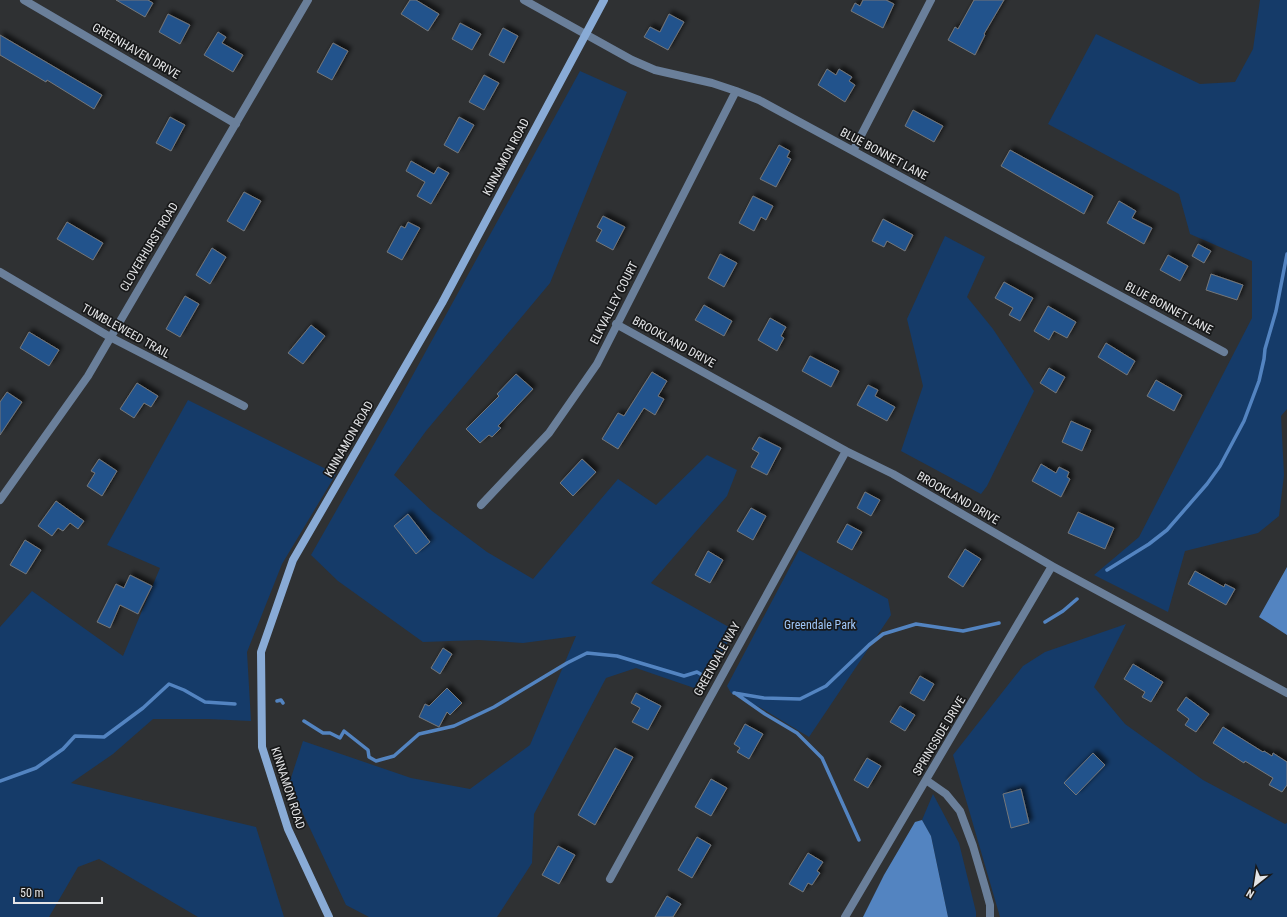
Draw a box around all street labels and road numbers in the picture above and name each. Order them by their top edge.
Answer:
street label: GREENHAVEN DRIVE [90,20,182,82]
street label: KINNAMON ROAD [480,116,532,198]
street label: BLUE BONNET LANE [838,125,930,183]
street label: CLOVERHURST ROAD [117,200,181,294]
street label: ELKVALLEY COURT [587,259,641,347]
street label: BLUE BONNET LANE [1123,279,1215,337]
street label: TUMBLEWEED TRAIL [79,301,173,361]
street label: BROOKLAND DRIVE [630,313,718,371]
street label: KINNAMON ROAD [322,399,376,479]
street label: BROOKLAND DRIVE [914,469,1002,527]
street label: GREENDALE WAY [691,619,743,698]
street label: SPRINGSIDE DRIVE [910,694,968,778]
street label: KINNAMON ROAD [268,745,308,831]

